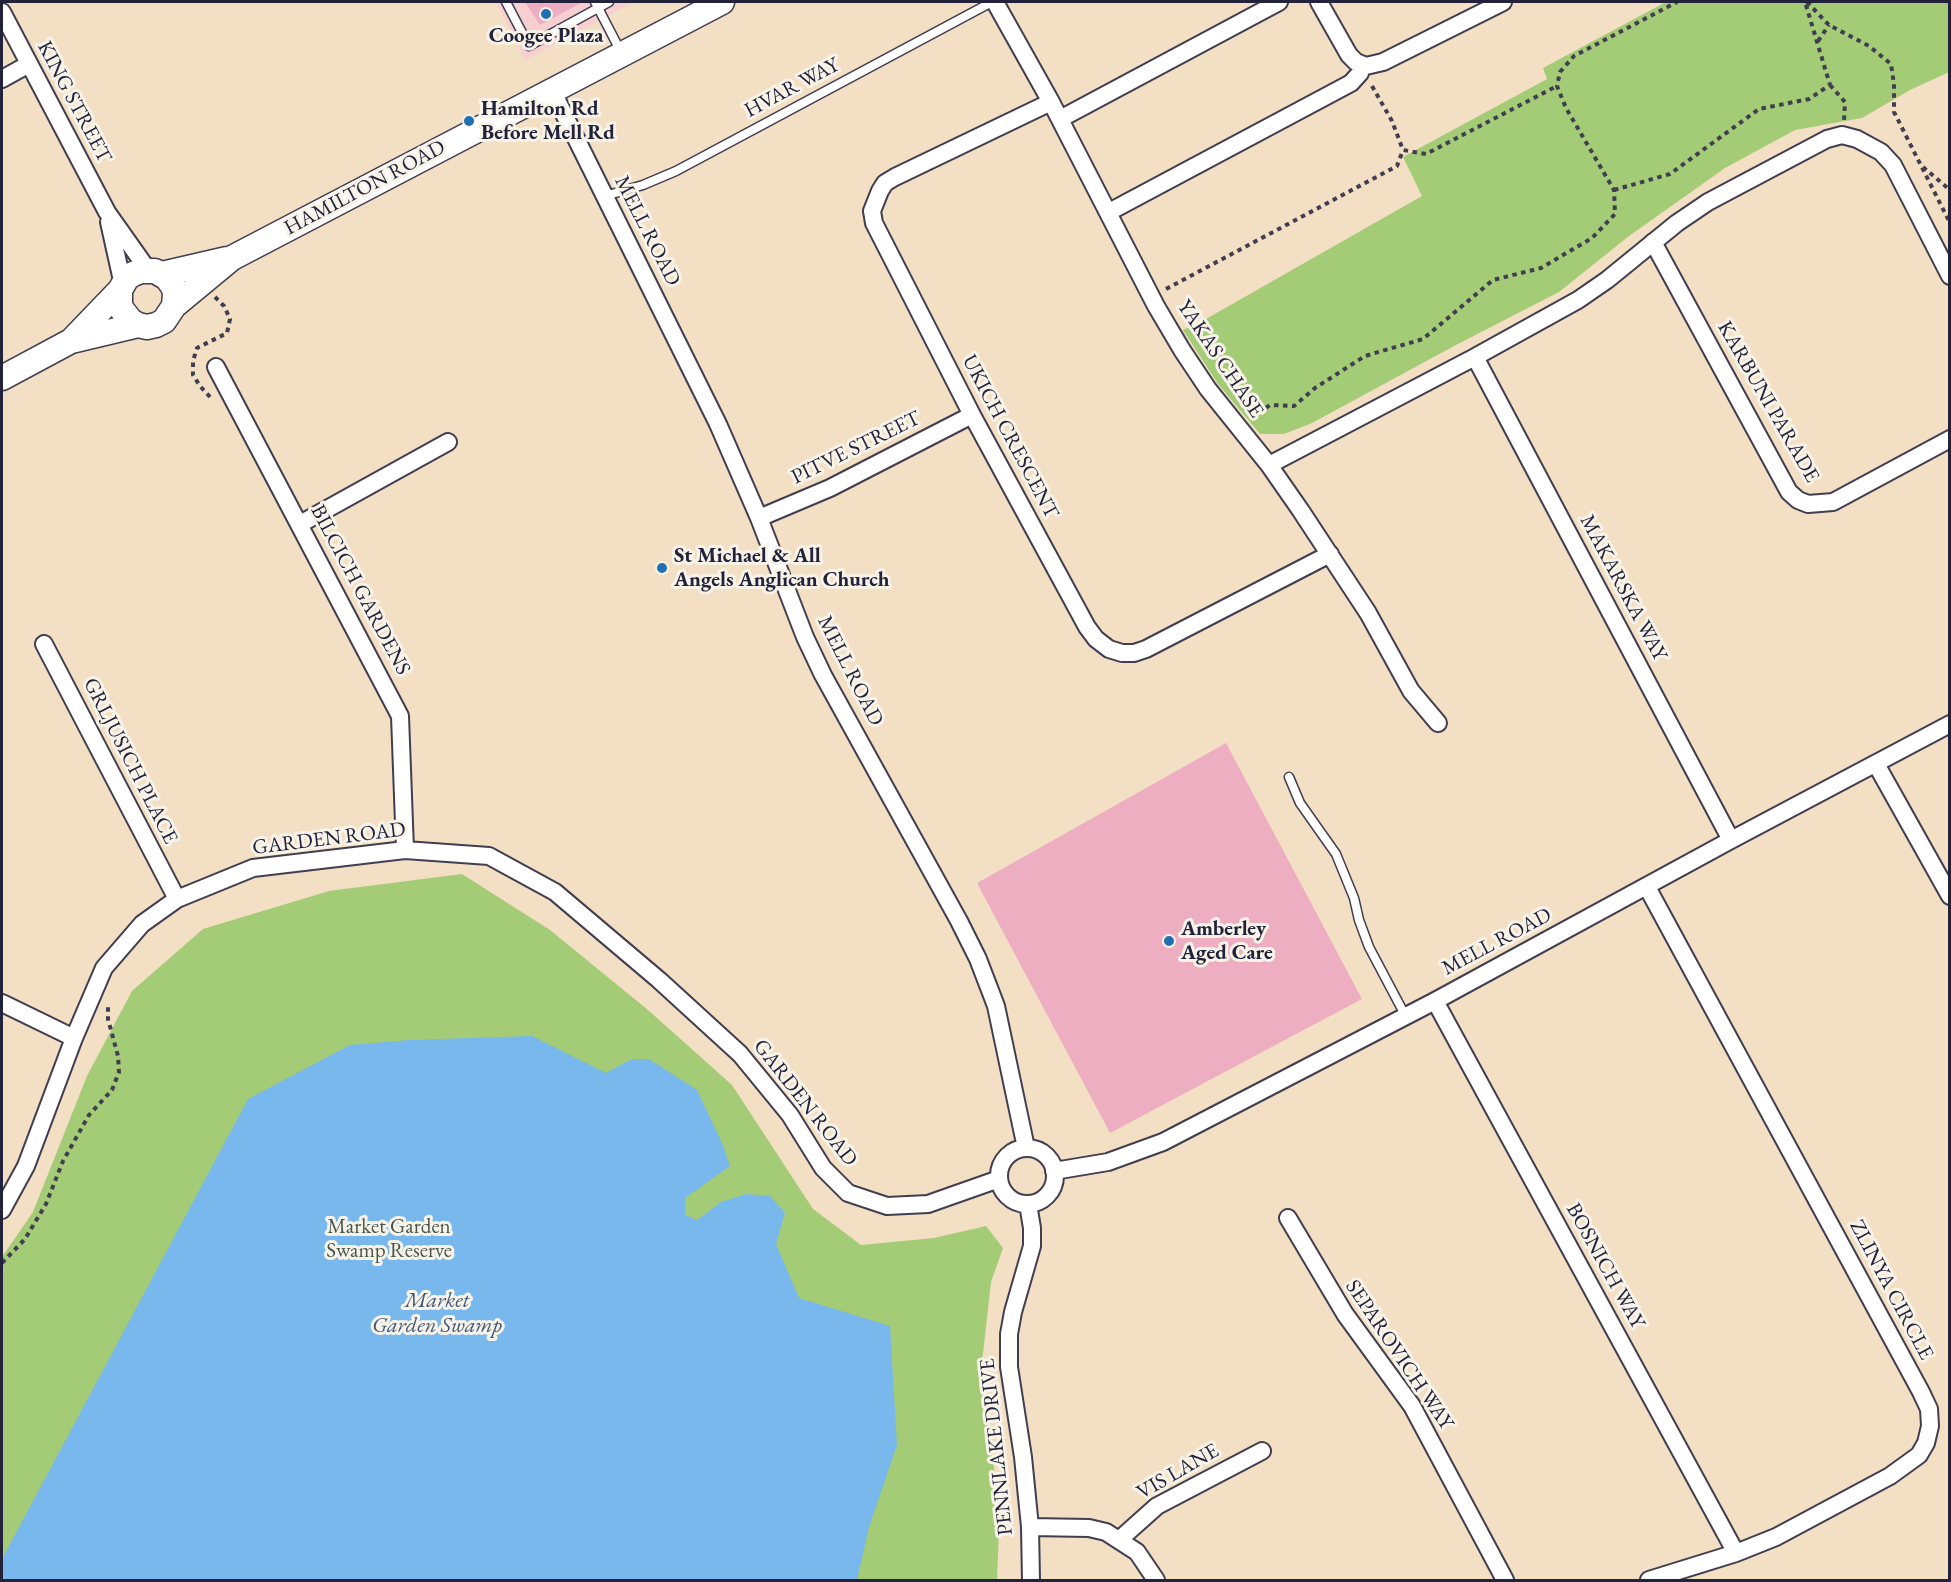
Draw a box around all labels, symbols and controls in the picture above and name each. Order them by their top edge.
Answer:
marker: Coogee Plaza [539,7,553,21]
place label: Coogee Plaza [489,23,603,49]
street label: KING STREET [31,37,117,167]
street label: HVAR WAY [740,53,844,123]
place label: Hamilton Rd Before Mell Rd [481,96,615,146]
marker: Hamilton Rd Before Mell Rd [462,114,476,128]
street label: HAMILTON ROAD [280,135,450,241]
street label: MELL ROAD [608,172,686,290]
street label: YAKAS CHASE [1171,295,1269,423]
street label: KARBUNI PARADE [1712,317,1824,487]
street label: UKICH CRESCENT [956,351,1064,523]
street label: PITVE STREET [787,406,925,490]
street label: BILCICH GARDENS [305,501,415,679]
street label: MAKARSKA WAY [1574,511,1672,665]
place label: St Michael & All Angels Anglican Church [674,543,890,593]
marker: St Michael & All Angels Anglican Church [655,561,669,575]
street label: MELL ROAD [811,612,889,730]
street label: GRLJUSICH PLACE [77,674,183,848]
street label: GARDEN ROAD [251,817,407,861]
street label: MELL ROAD [1438,903,1556,981]
place label: Amberley Aged Care [1181,916,1273,966]
marker: Amberley Aged Care [1162,934,1176,948]
street label: GARDEN ROAD [748,1035,862,1171]
street label: BOSNICH WAY [1560,1199,1650,1333]
park label: Market Garden Swamp Reserve [326,1214,452,1264]
street label: ZLINYA CIRCLE [1844,1216,1938,1364]
street label: SEPAROVICH WAY [1340,1275,1458,1435]
water label: Market Garden Swamp [372,1288,502,1340]
street label: PENNLAKE DRIVE [975,1357,1019,1537]
street label: VIS LANE [1133,1438,1223,1506]

